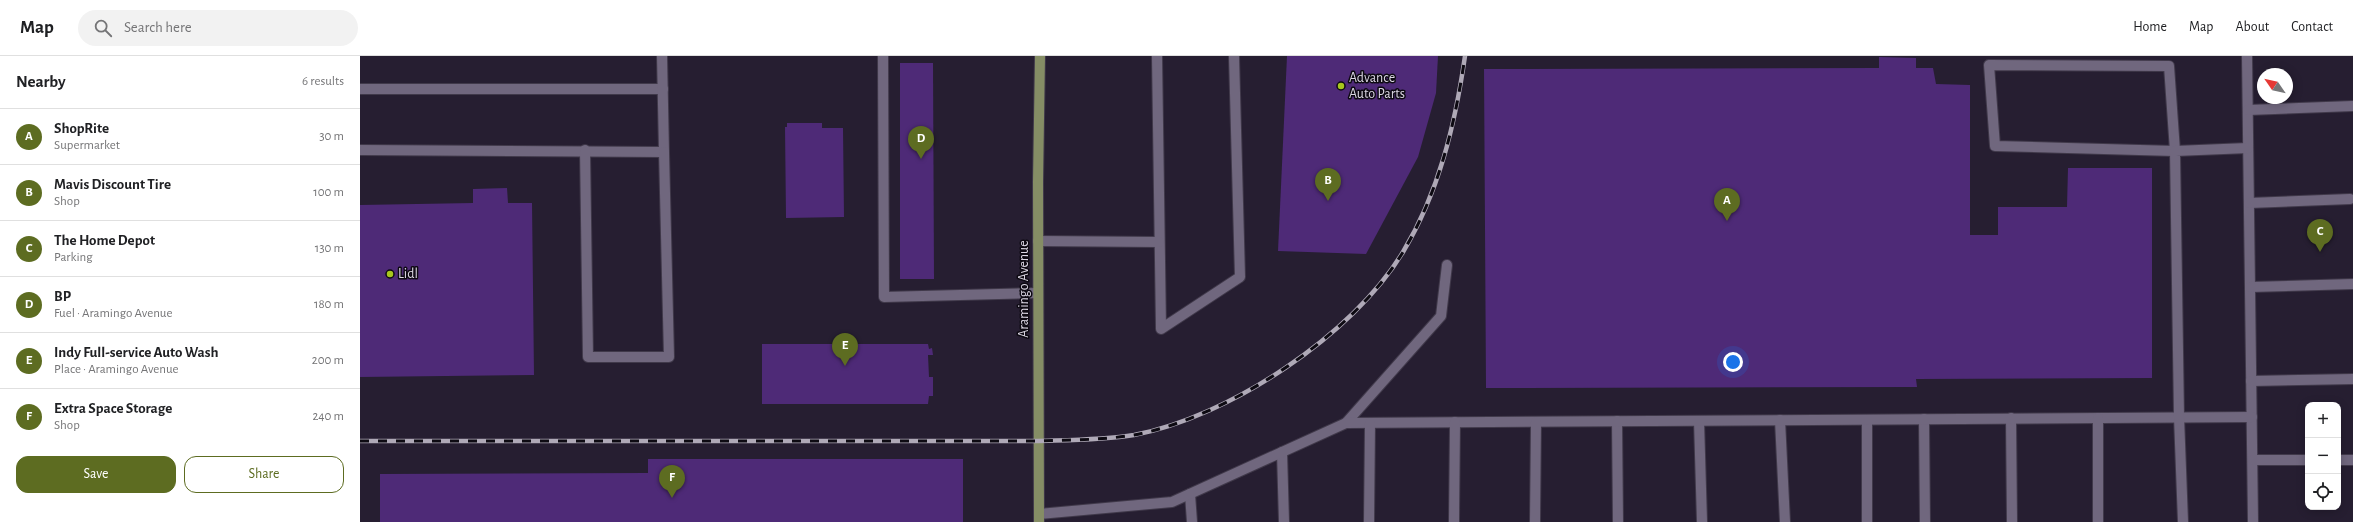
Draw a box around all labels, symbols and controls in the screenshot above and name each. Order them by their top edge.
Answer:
search box [78,10,358,46]
icon: search [92,17,114,39]
text: Map [20,18,54,37]
text: Search here [124,20,192,35]
text: Home [2133,20,2167,34]
text: Map [2189,20,2213,34]
text: About [2235,20,2269,34]
text: Contact [2291,20,2333,34]
north arrow [2257,68,2293,104]
place label: Advance Auto Parts [1349,71,1405,101]
text: Nearby [16,73,66,90]
text: 6 results [302,75,344,88]
marker: Advance Auto Parts [1336,81,1346,91]
text: ShopRite [54,121,109,136]
pin: D [908,126,934,159]
text: A [25,130,33,143]
text: 30 m [319,130,344,143]
text: Supermarket [54,139,120,152]
pin: B [1315,168,1341,201]
text: Mavis Discount Tire [54,177,171,192]
text: B [25,186,33,199]
text: 100 m [313,186,344,199]
pin: A [1714,188,1740,221]
text: Shop [54,195,80,208]
pin: C [2307,219,2333,252]
text: The Home Depot [54,233,155,248]
street label: Aramingo Avenue [1017,240,1031,338]
text: C [26,242,32,255]
text: 130 m [315,242,344,255]
text: Parking [54,251,93,264]
place label: Lidl [398,267,418,281]
marker: Lidl [385,269,395,279]
text: BP [54,289,71,304]
text: D [25,298,33,311]
text: 180 m [314,298,344,311]
text: Fuel · Aramingo Avenue [54,307,172,320]
pin: E [832,333,858,366]
text: Indy Full-service Auto Wash [54,345,218,360]
your location [1723,352,1743,372]
text: E [26,354,32,367]
text: 200 m [312,354,344,367]
text: Place · Aramingo Avenue [54,363,179,376]
text: Extra Space Storage [54,401,172,416]
map controls [2305,402,2341,510]
button: + [2305,402,2341,438]
text: F [26,410,32,423]
text: 240 m [312,410,344,423]
text: Shop [54,419,80,432]
button: − [2305,438,2341,474]
button: Save [16,456,176,493]
button: Share [184,456,344,493]
pin: F [659,465,685,498]
button: locate [2305,474,2341,510]

